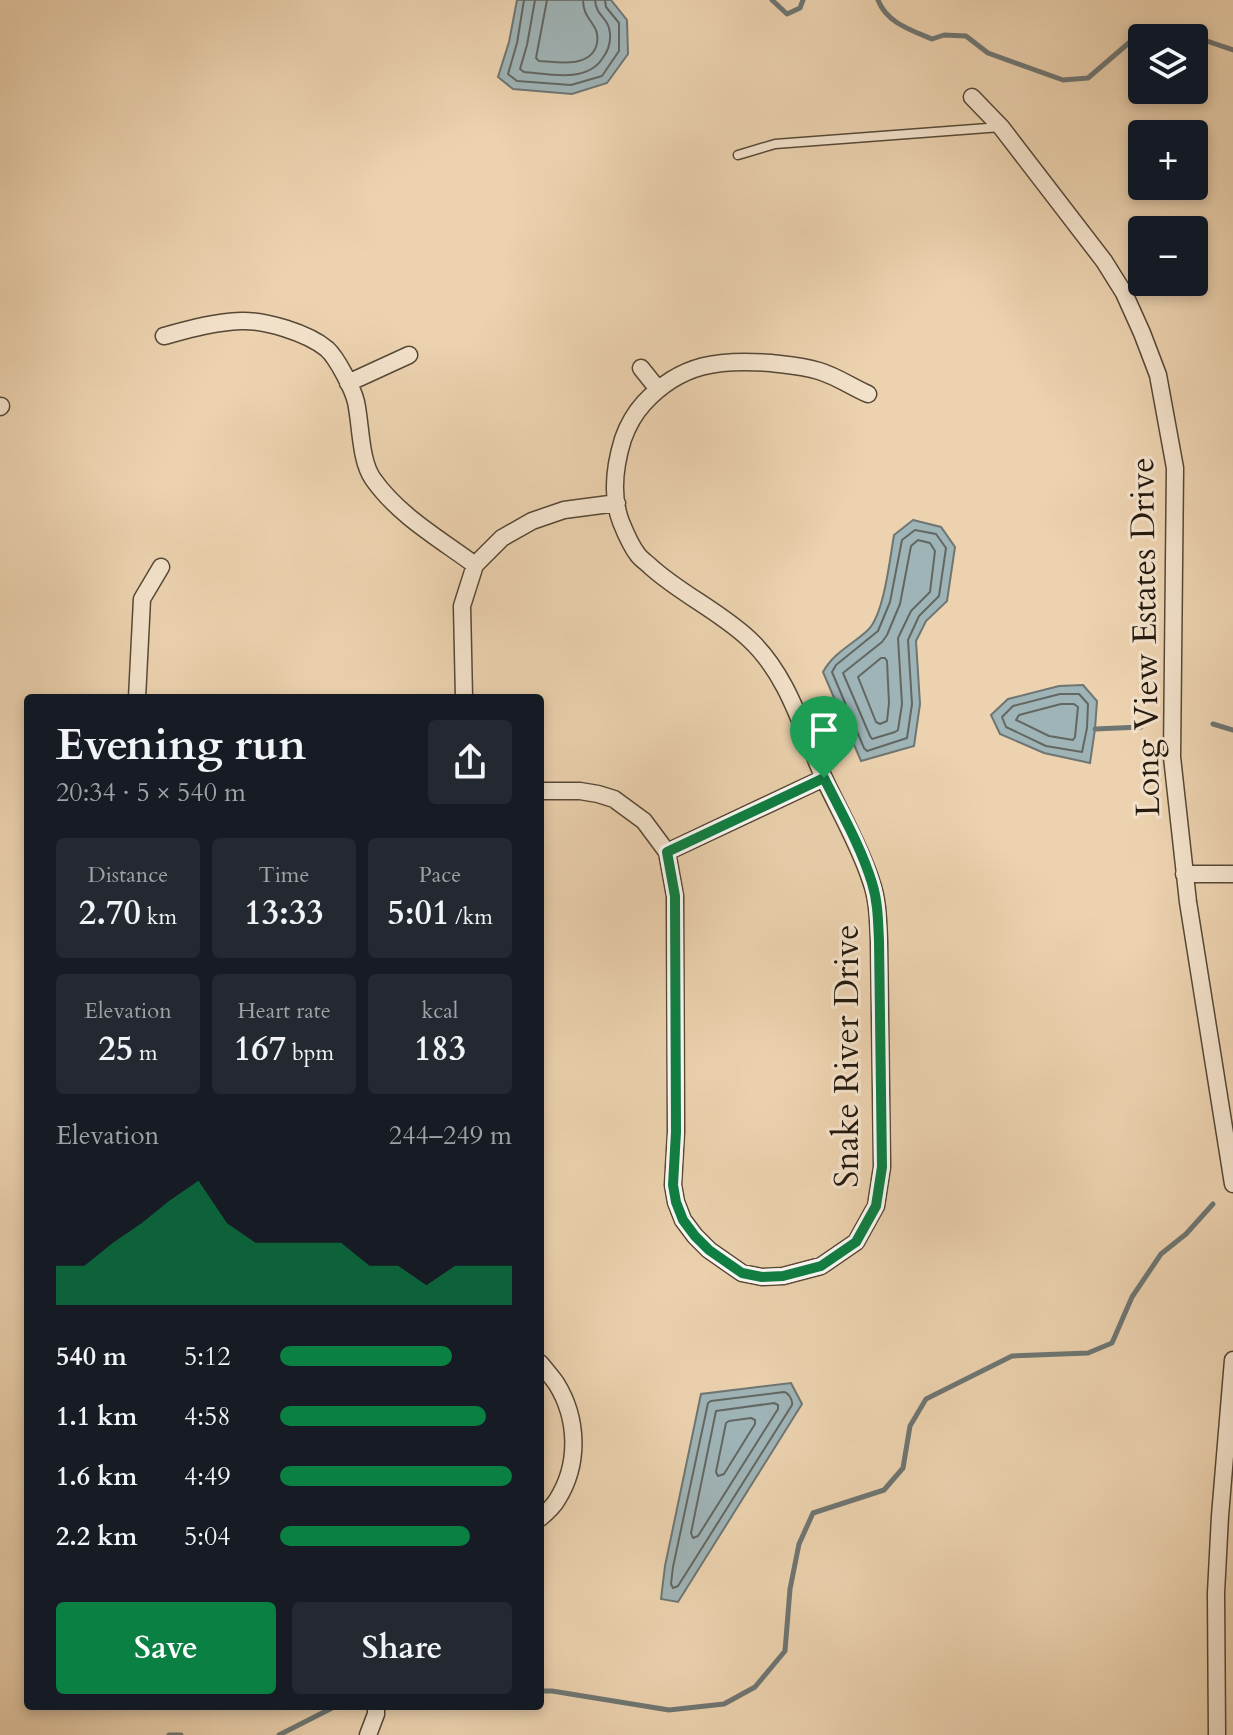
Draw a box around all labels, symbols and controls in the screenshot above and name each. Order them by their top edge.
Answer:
map controls [1128,24,1208,296]
button: layers [1128,24,1208,104]
button: + [1128,120,1208,200]
button: − [1128,216,1208,296]
street label: Long View Estates Drive [1119,457,1171,817]
pin [790,696,858,778]
icon: arrive [802,708,846,752]
text: Evening run [56,715,306,775]
button: share [428,720,512,804]
text: 20:34 · 5 × 540 m [56,775,246,810]
text: Distance [88,860,168,890]
text: Time [259,860,309,890]
text: Pace [419,860,461,890]
text: 2.70 [79,890,141,936]
text: 13:33 [244,890,324,936]
text: 5:01 [387,890,449,936]
text: km [141,902,177,932]
text: /km [449,902,493,932]
street label: Snake River Drive [824,924,870,1188]
text: Elevation [84,996,172,1026]
text: Heart rate [237,996,331,1026]
text: kcal [422,996,458,1026]
text: 25 [98,1026,133,1072]
text: 167 [234,1026,286,1072]
text: 183 [414,1026,466,1072]
text: m [133,1038,158,1068]
text: bpm [286,1038,334,1068]
text: Elevation [56,1118,159,1153]
text: 244–249 m [389,1118,512,1153]
text: 540 m [56,1339,127,1374]
text: 5:12 [184,1339,231,1374]
text: 1.1 km [56,1399,137,1434]
text: 4:58 [184,1399,231,1434]
text: 1.6 km [56,1459,137,1494]
text: 4:49 [184,1459,231,1494]
text: 2.2 km [56,1519,137,1554]
text: 5:04 [184,1519,231,1554]
button: Save [56,1602,276,1694]
button: Share [292,1602,512,1694]

